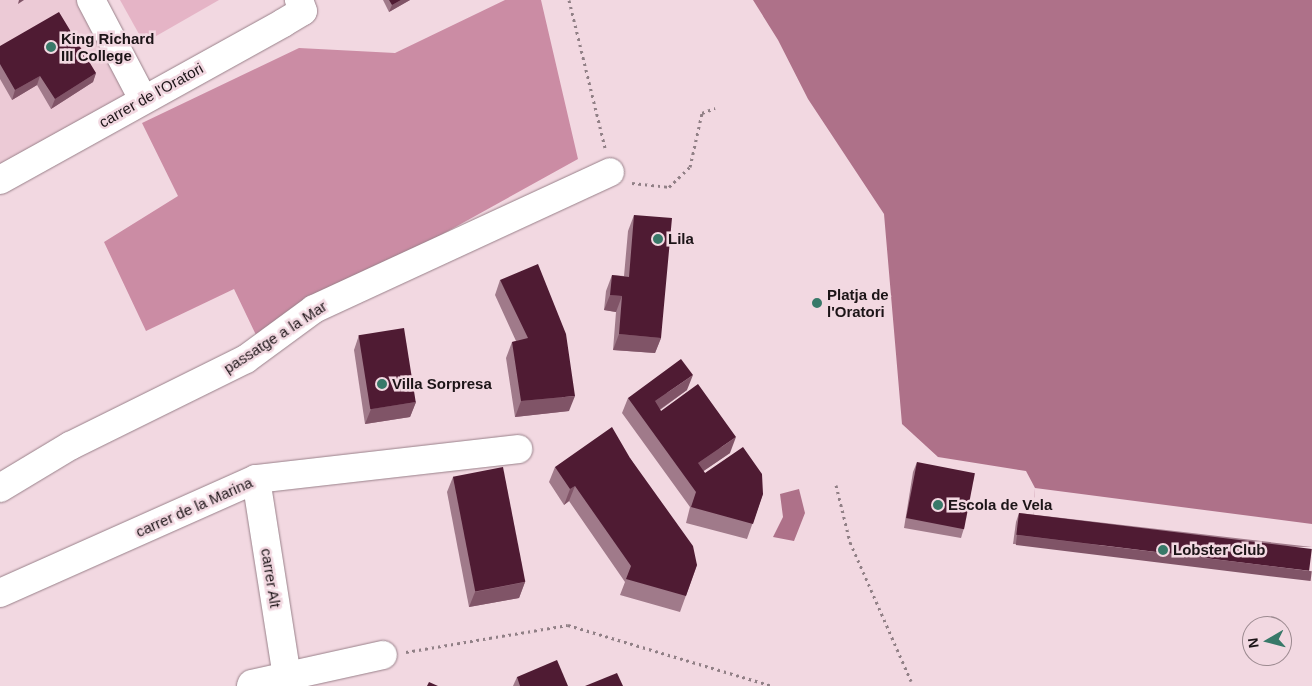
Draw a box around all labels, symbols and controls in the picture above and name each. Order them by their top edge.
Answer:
place label: King Richard III College [61,29,154,64]
marker: King Richard III College [45,41,57,53]
street label: carrer de l'Oratori [96,59,206,131]
place label: Lila [668,230,694,248]
marker: Lila [652,233,664,245]
place label: Platja de l'Oratori [827,285,889,320]
street label: passatge a la Mar [220,297,330,377]
marker: Platja de l'Oratori [811,297,823,309]
place label: Villa Sorpresa [392,375,492,393]
marker: Villa Sorpresa [376,378,388,390]
street label: carrer de la Marina [133,473,255,541]
place label: Escola de Vela [948,496,1052,514]
marker: Escola de Vela [932,499,944,511]
place label: Lobster Club [1173,541,1265,559]
marker: Lobster Club [1157,544,1169,556]
street label: carrer Alt [257,547,285,609]
north arrow [1242,616,1292,666]
text: N [1245,637,1262,649]

